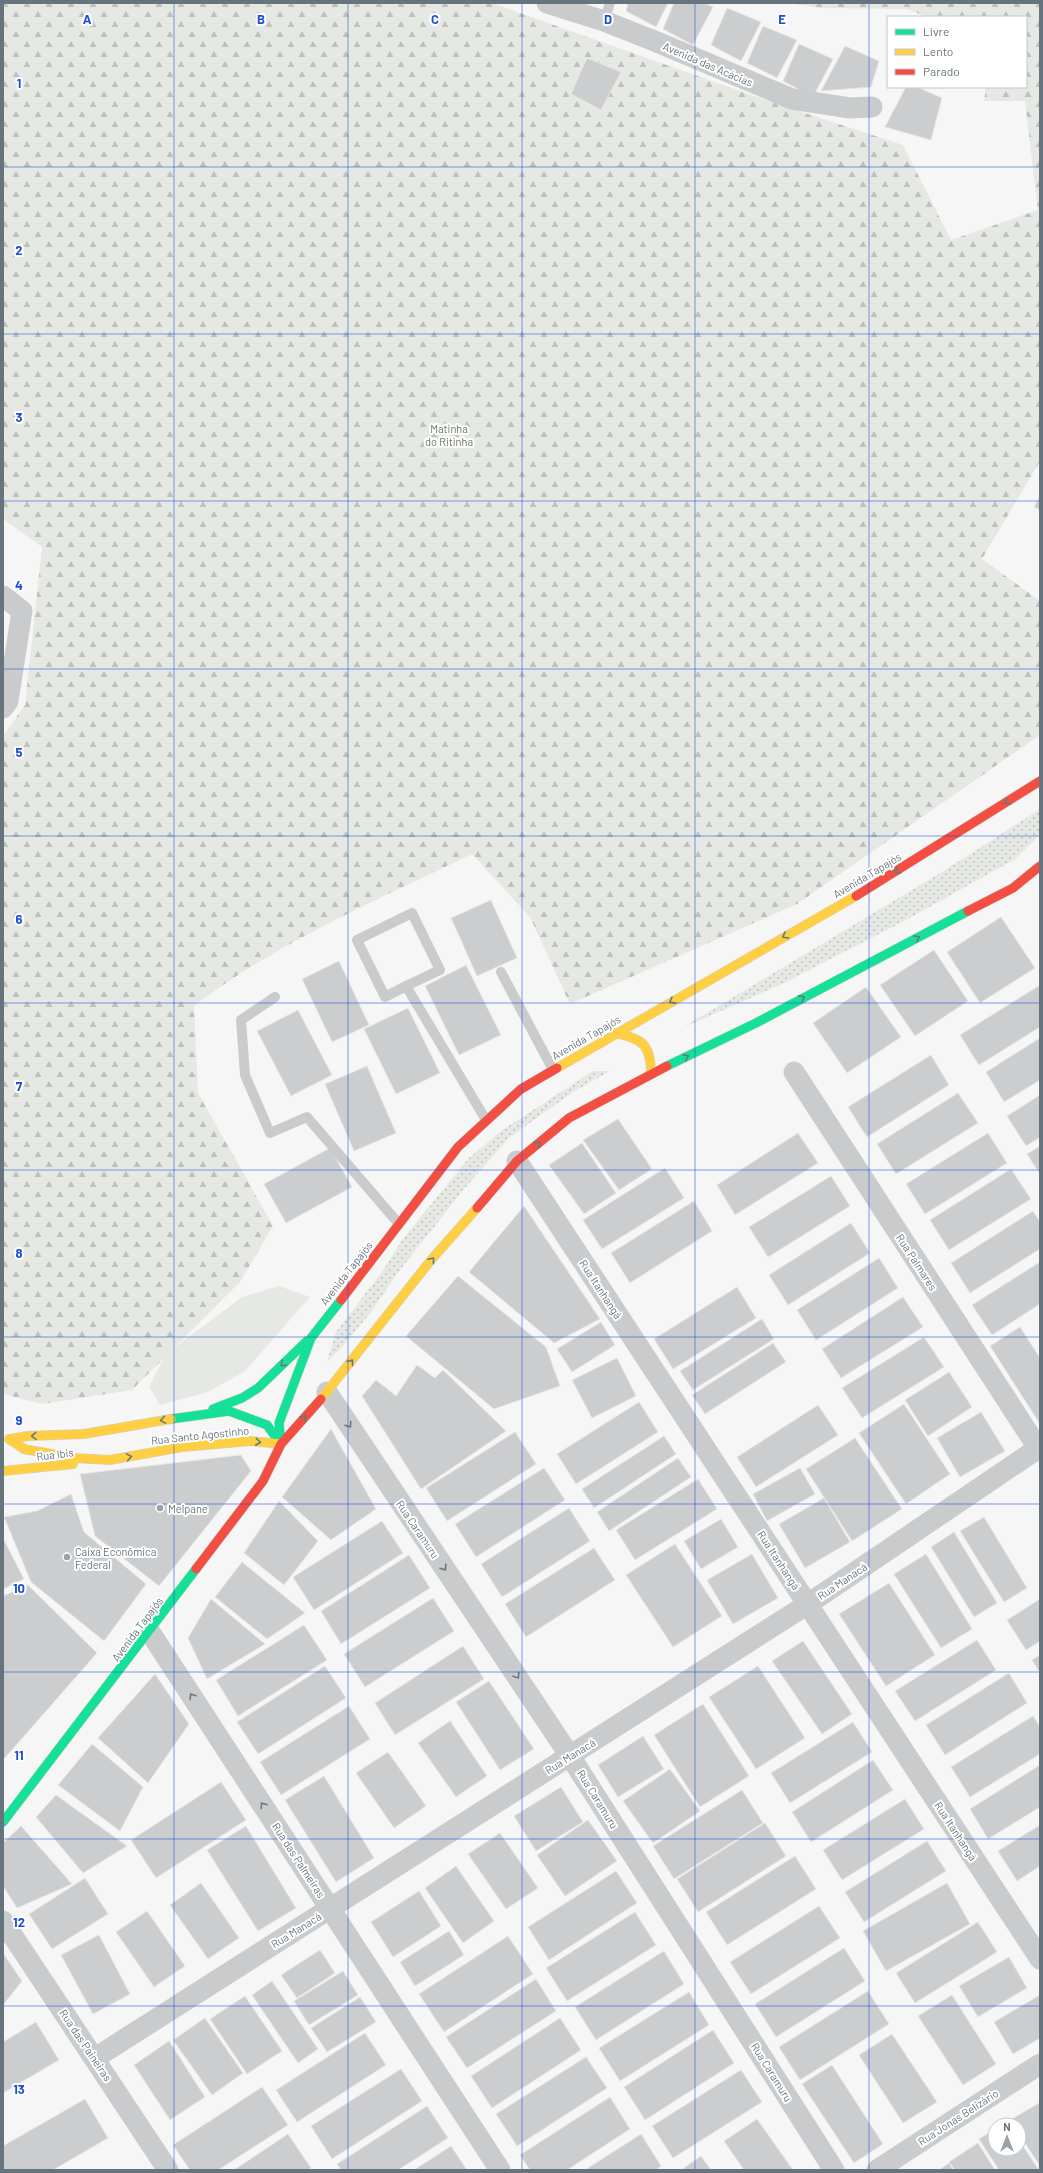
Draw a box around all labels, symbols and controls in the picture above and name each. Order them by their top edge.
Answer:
text: A [83,11,92,27]
text: B [257,11,265,27]
text: C [431,11,439,27]
text: D [604,11,612,27]
text: E [778,11,786,27]
legend [887,16,1027,88]
text: Livre [923,24,949,38]
street label: Avenida das Acácias [661,39,755,89]
text: Lento [923,44,953,58]
text: Parado [923,64,960,78]
text: 1 [17,75,21,91]
text: 2 [15,242,23,258]
text: 3 [15,409,23,425]
park label: Matinha do Ritinha [425,422,473,448]
text: 4 [15,577,23,593]
text: 5 [15,744,23,760]
one-way arrow [1004,797,1011,804]
street label: Avenida Tapajós [831,850,903,900]
one-way arrow [894,866,901,874]
text: 6 [16,911,23,927]
one-way arrow [782,932,789,939]
one-way arrow [913,935,920,943]
one-way arrow [669,996,676,1003]
one-way arrow [798,996,805,1003]
street label: Avenida Tapajós [549,1012,623,1062]
one-way arrow [682,1054,689,1062]
text: 7 [16,1078,23,1094]
one-way arrow [534,1141,541,1148]
street label: Rua Palmares [894,1231,940,1293]
street label: Avenida Tapajós [317,1239,375,1307]
text: 8 [15,1245,23,1261]
one-way arrow [427,1257,434,1265]
street label: Rua Itanhangá [577,1257,625,1321]
one-way arrow [347,1359,354,1366]
one-way arrow [280,1360,288,1367]
text: 9 [16,1412,23,1428]
one-way arrow [160,1415,166,1424]
one-way arrow [299,1415,307,1423]
one-way arrow [344,1421,352,1428]
street label: Rua Santo Agostinho [150,1423,250,1447]
one-way arrow [31,1431,37,1440]
one-way arrow [254,1437,261,1446]
street label: Rua Ibis [36,1445,74,1463]
one-way arrow [126,1453,132,1461]
street label: Rua Caramuru [394,1498,442,1561]
place label: Melpane [168,1502,208,1515]
marker: Melpane [155,1503,165,1513]
street label: Rua Itanhangá [755,1528,803,1592]
place label: Caixa Econômica Federal [75,1545,156,1571]
marker: Caixa Econômica Federal [62,1552,72,1562]
street label: Rua Manacá [815,1560,869,1602]
one-way arrow [440,1564,447,1571]
text: 10 [13,1580,25,1596]
street label: Avenida Tapajós [109,1594,165,1664]
one-way arrow [512,1672,520,1679]
one-way arrow [189,1693,197,1700]
street label: Rua Manacá [542,1735,598,1777]
text: 11 [14,1747,24,1763]
street label: Rua Caramuru [575,1767,621,1831]
street label: Rua Itanhangá [932,1799,980,1863]
one-way arrow [260,1802,268,1809]
street label: Rua das Palmeiras [270,1820,328,1900]
street label: Rua Manacá [268,1909,324,1951]
text: 12 [13,1914,25,1930]
street label: Rua das Paineiras [57,2007,115,2083]
street label: Rua Caramuru [749,2040,795,2104]
text: 13 [13,2081,25,2097]
street label: Rua Jonas Belizário [915,2086,1001,2148]
north arrow [987,2117,1027,2157]
text: N [1003,2120,1011,2133]

